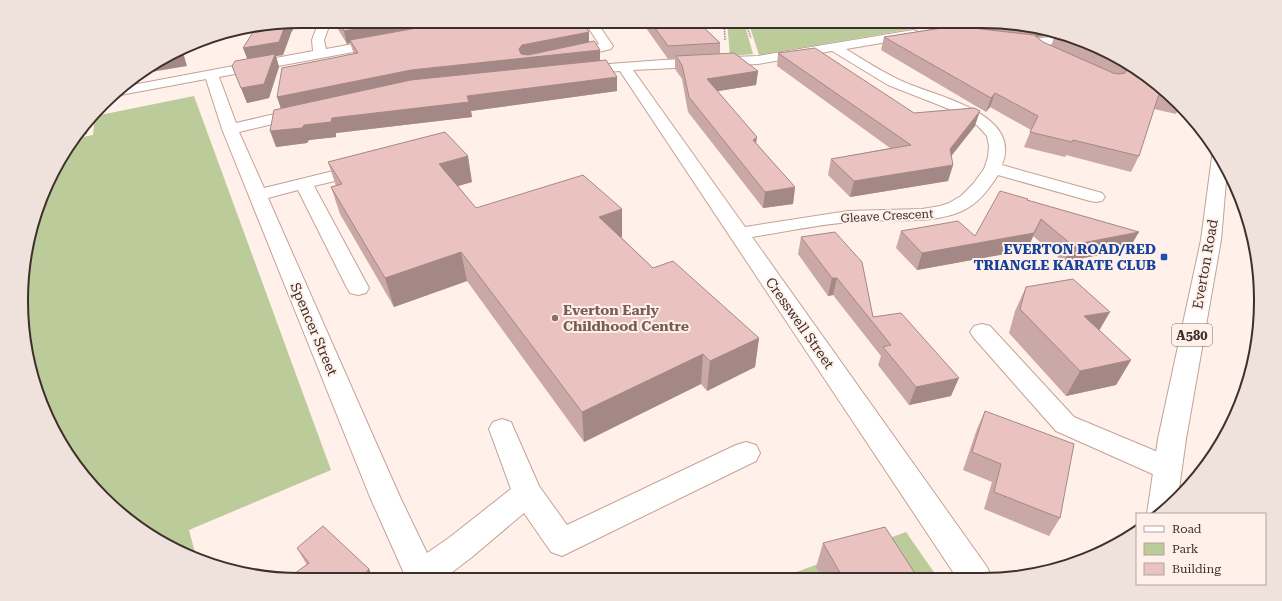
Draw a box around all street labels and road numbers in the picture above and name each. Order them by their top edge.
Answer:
street label: Gleave Crescent [840,207,934,225]
street label: Everton Road [1189,218,1221,310]
street label: Cresswell Street [763,274,837,372]
street label: Spencer Street [287,280,341,378]
road number: A580 [1172,324,1212,346]

